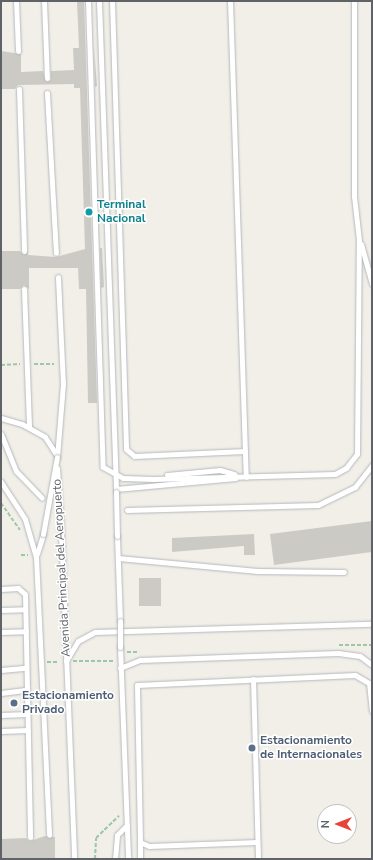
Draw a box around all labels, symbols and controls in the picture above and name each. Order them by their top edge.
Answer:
place label: Terminal Nacional [97,198,146,226]
marker: Terminal Nacional [84,207,94,217]
street label: Avenida Principal del Aeropuerto [50,479,74,657]
place label: Estacionamiento Privado [22,689,114,717]
marker: Estacionamiento Privado [9,698,19,708]
place label: Estacionamiento de Internacionales [260,734,362,762]
marker: Estacionamiento de Internacionales [247,743,257,753]
north arrow [317,804,357,844]
text: N [318,820,333,828]

